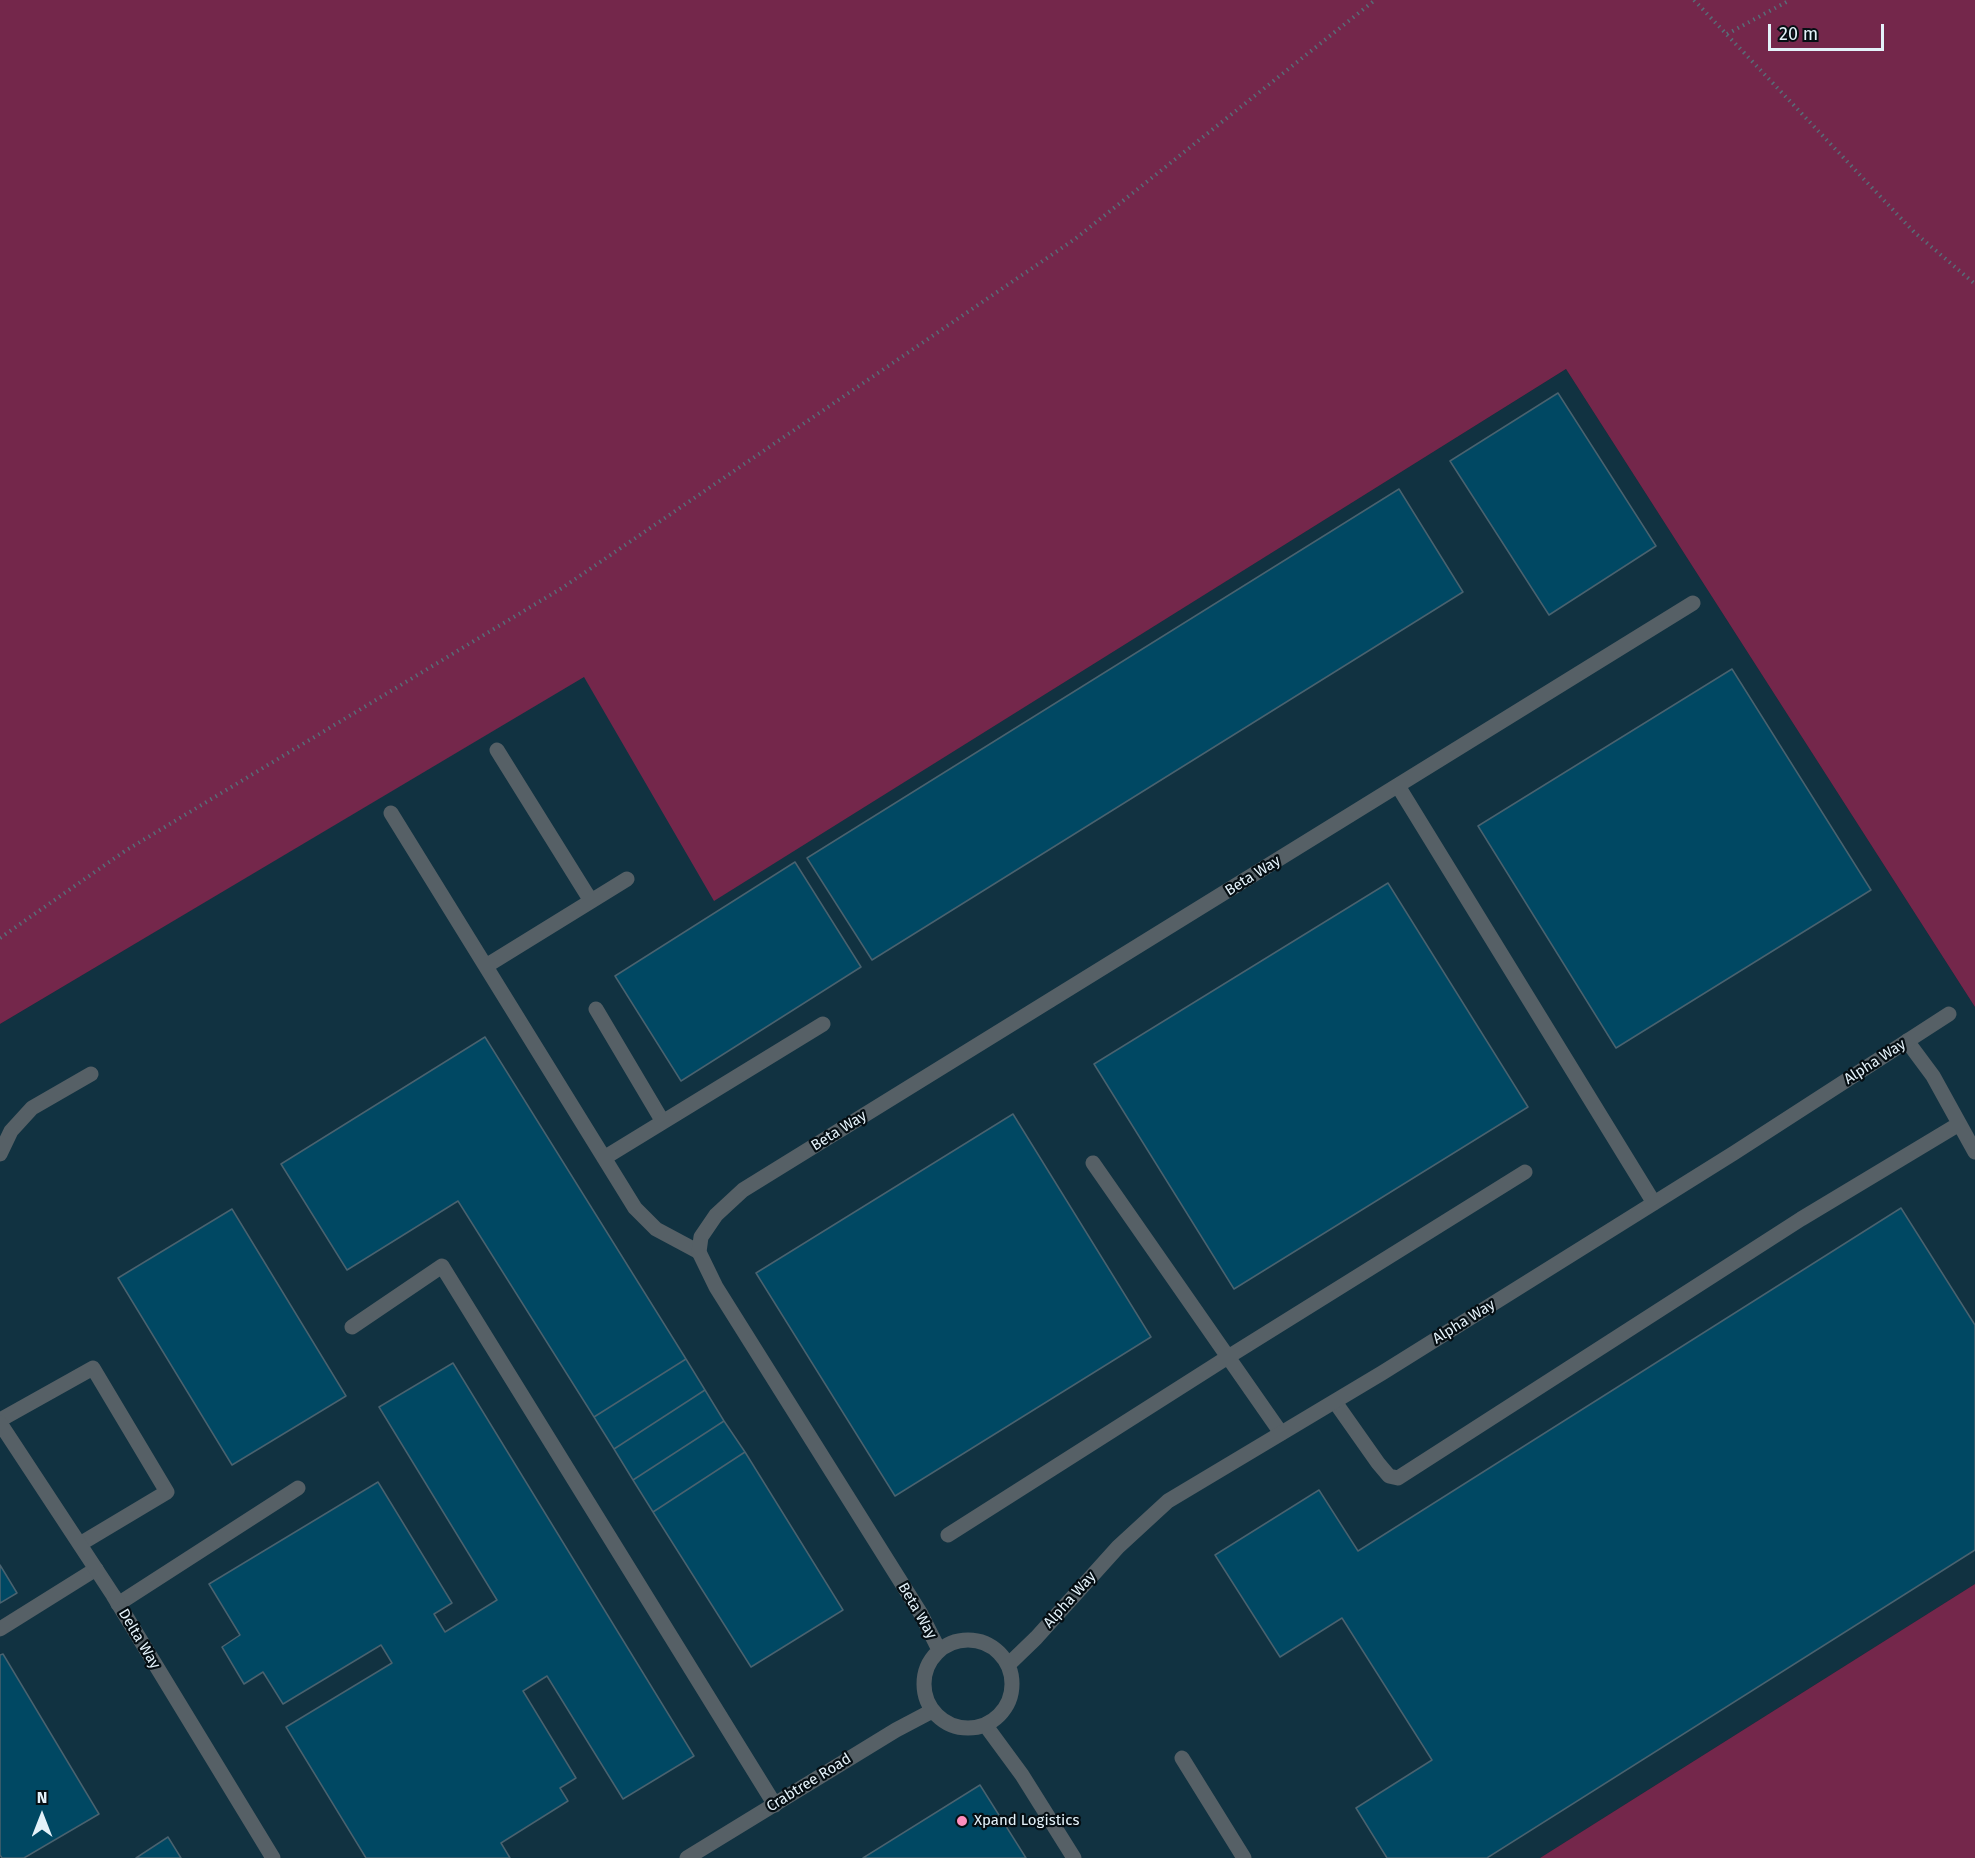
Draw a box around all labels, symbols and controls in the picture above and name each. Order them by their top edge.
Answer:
scale bar [1771,12,1886,50]
text: 20 m [1779,23,1818,45]
street label: Beta Way [1222,852,1284,900]
street label: Alpha Way [1841,1035,1909,1089]
street label: Beta Way [808,1107,870,1155]
street label: Alpha Way [1430,1296,1498,1348]
street label: Alpha Way [1040,1568,1100,1632]
street label: Beta Way [894,1580,940,1642]
street label: Delta Way [114,1606,164,1672]
street label: Crabtree Road [763,1750,855,1816]
north arrow [12,1786,72,1846]
text: N [37,1788,47,1807]
place label: Xpand Logistics [974,1812,1079,1830]
marker: Xpand Logistics [955,1814,969,1828]

